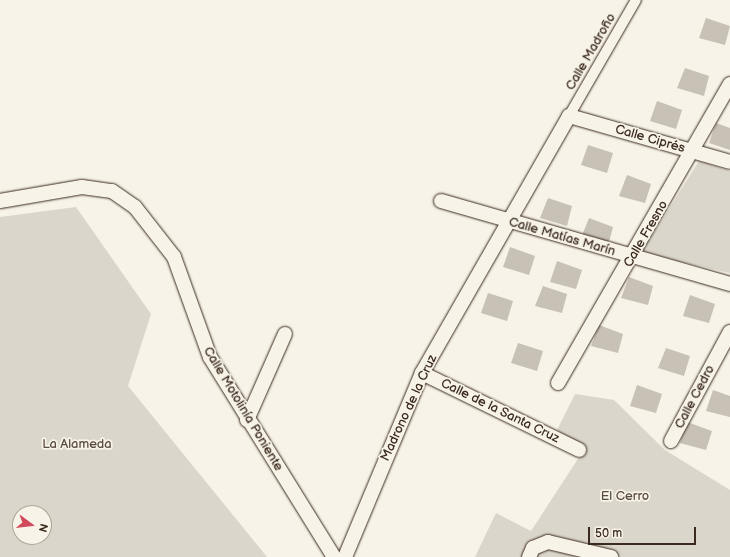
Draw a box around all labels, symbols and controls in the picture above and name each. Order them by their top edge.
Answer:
street label: Calle Madroño [563,11,619,93]
street label: Calle Ciprés [613,122,687,156]
street label: Calle Fresno [621,198,671,270]
street label: Calle Matías Marín [507,214,617,260]
street label: Calle Motolinía Poniente [200,344,286,474]
street label: Madrono de la Cruz [377,352,441,464]
street label: Calle Cedro [672,363,718,431]
street label: Calle de la Santa Cruz [438,375,562,447]
park label: La Alameda [42,436,112,452]
park label: El Cerro [601,488,649,504]
north arrow [12,505,52,545]
scale bar [590,519,698,545]
text: N [36,522,50,534]
text: 50 m [595,526,622,541]

